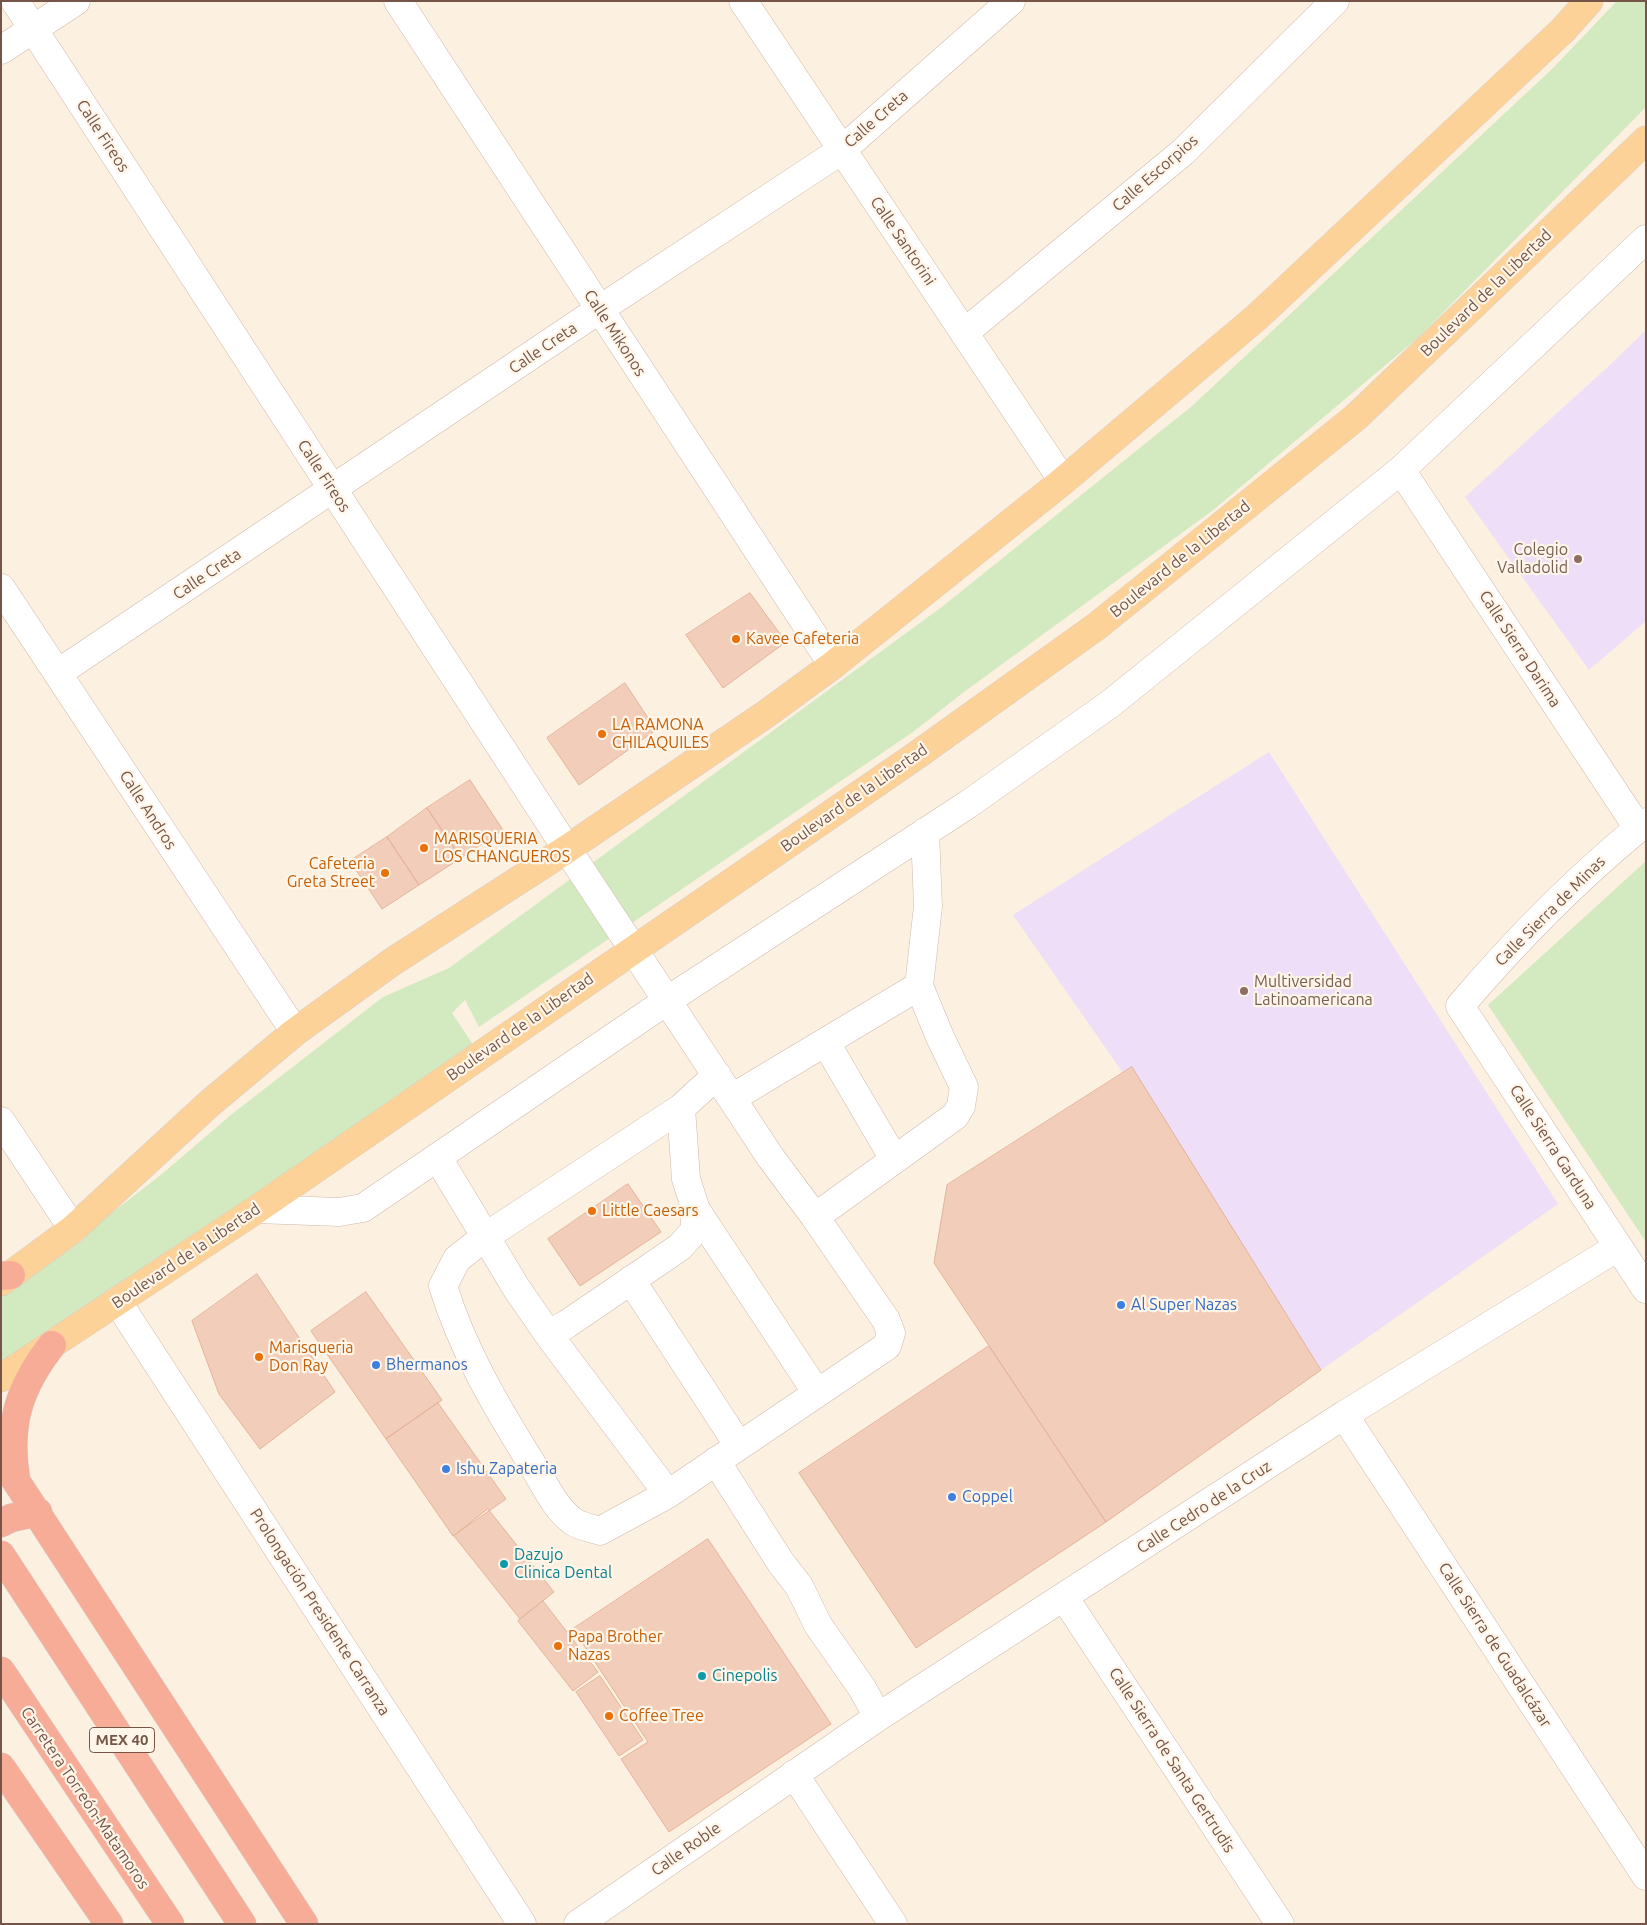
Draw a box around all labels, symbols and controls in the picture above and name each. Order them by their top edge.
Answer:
street label: Calle Creta [840,86,912,152]
street label: Calle Fireos [73,96,133,176]
street label: Calle Escorpios [1108,131,1202,215]
street label: Calle Santorini [866,193,940,289]
street label: Boulevard de la Libertad [1416,225,1556,361]
street label: Calle Mikonos [580,286,650,380]
street label: Calle Creta [505,318,581,378]
street label: Calle Fireos [294,436,354,516]
street label: Boulevard de la Libertad [1106,497,1254,621]
place label: Colegio Valladolid [1497,540,1568,578]
street label: Calle Creta [169,544,245,604]
marker: Colegio Valladolid [1572,553,1584,565]
street label: Calle Sierra Darima [1475,587,1565,711]
place label: Kavee Cafeteria [746,629,859,649]
marker: Kavee Cafeteria [730,633,742,645]
place label: LA RAMONA CHILAQUILES [612,715,709,753]
marker: LA RAMONA CHILAQUILES [596,728,608,740]
street label: Boulevard de la Libertad [777,740,931,856]
street label: Calle Andros [115,767,181,853]
place label: MARISQUERIA LOS CHANGUEROS [434,829,570,867]
marker: MARISQUERIA LOS CHANGUEROS [418,842,430,854]
street label: Calle Sierra de Minas [1491,852,1609,970]
place label: Cafeteria Greta Street [287,854,375,892]
marker: Cafeteria Greta Street [379,867,391,879]
street label: Boulevard de la Libertad [443,969,597,1085]
place label: Multiversidad Latinoamericana [1254,972,1373,1010]
marker: Multiversidad Latinoamericana [1238,985,1250,997]
street label: Calle Sierra Garduna [1506,1081,1600,1213]
street label: Boulevard de la Libertad [108,1199,264,1313]
place label: Little Caesars [602,1201,698,1221]
marker: Little Caesars [586,1205,598,1217]
place label: Al Super Nazas [1131,1295,1237,1315]
marker: Al Super Nazas [1115,1299,1127,1311]
place label: Marisqueria Don Ray [269,1338,354,1376]
marker: Marisqueria Don Ray [253,1351,265,1363]
place label: Bhermanos [386,1355,468,1375]
marker: Bhermanos [370,1359,382,1371]
street label: Calle Cedro de la Cruz [1133,1456,1275,1558]
place label: Ishu Zapateria [456,1459,557,1479]
marker: Ishu Zapateria [440,1463,452,1475]
place label: Coppel [962,1487,1013,1507]
marker: Coppel [946,1491,958,1503]
street label: Prolongación Presidente Carranza [246,1505,394,1719]
place label: Dazujo Clinica Dental [514,1545,612,1583]
marker: Dazujo Clinica Dental [498,1558,510,1570]
street label: Calle Sierra de Guadalcázar [1434,1559,1556,1731]
place label: Papa Brother Nazas [568,1627,663,1665]
marker: Papa Brother Nazas [552,1640,564,1652]
street label: Calle Sierra de Santa Gertrudis [1105,1664,1239,1856]
place label: Cinepolis [712,1666,777,1686]
marker: Cinepolis [696,1670,708,1682]
street label: Carretera Torreón-Matamoros [17,1703,153,1893]
place label: Coffee Tree [619,1706,704,1726]
marker: Coffee Tree [603,1710,615,1722]
road number: MEX 40 [90,1728,154,1752]
street label: Calle Roble [647,1818,725,1880]

